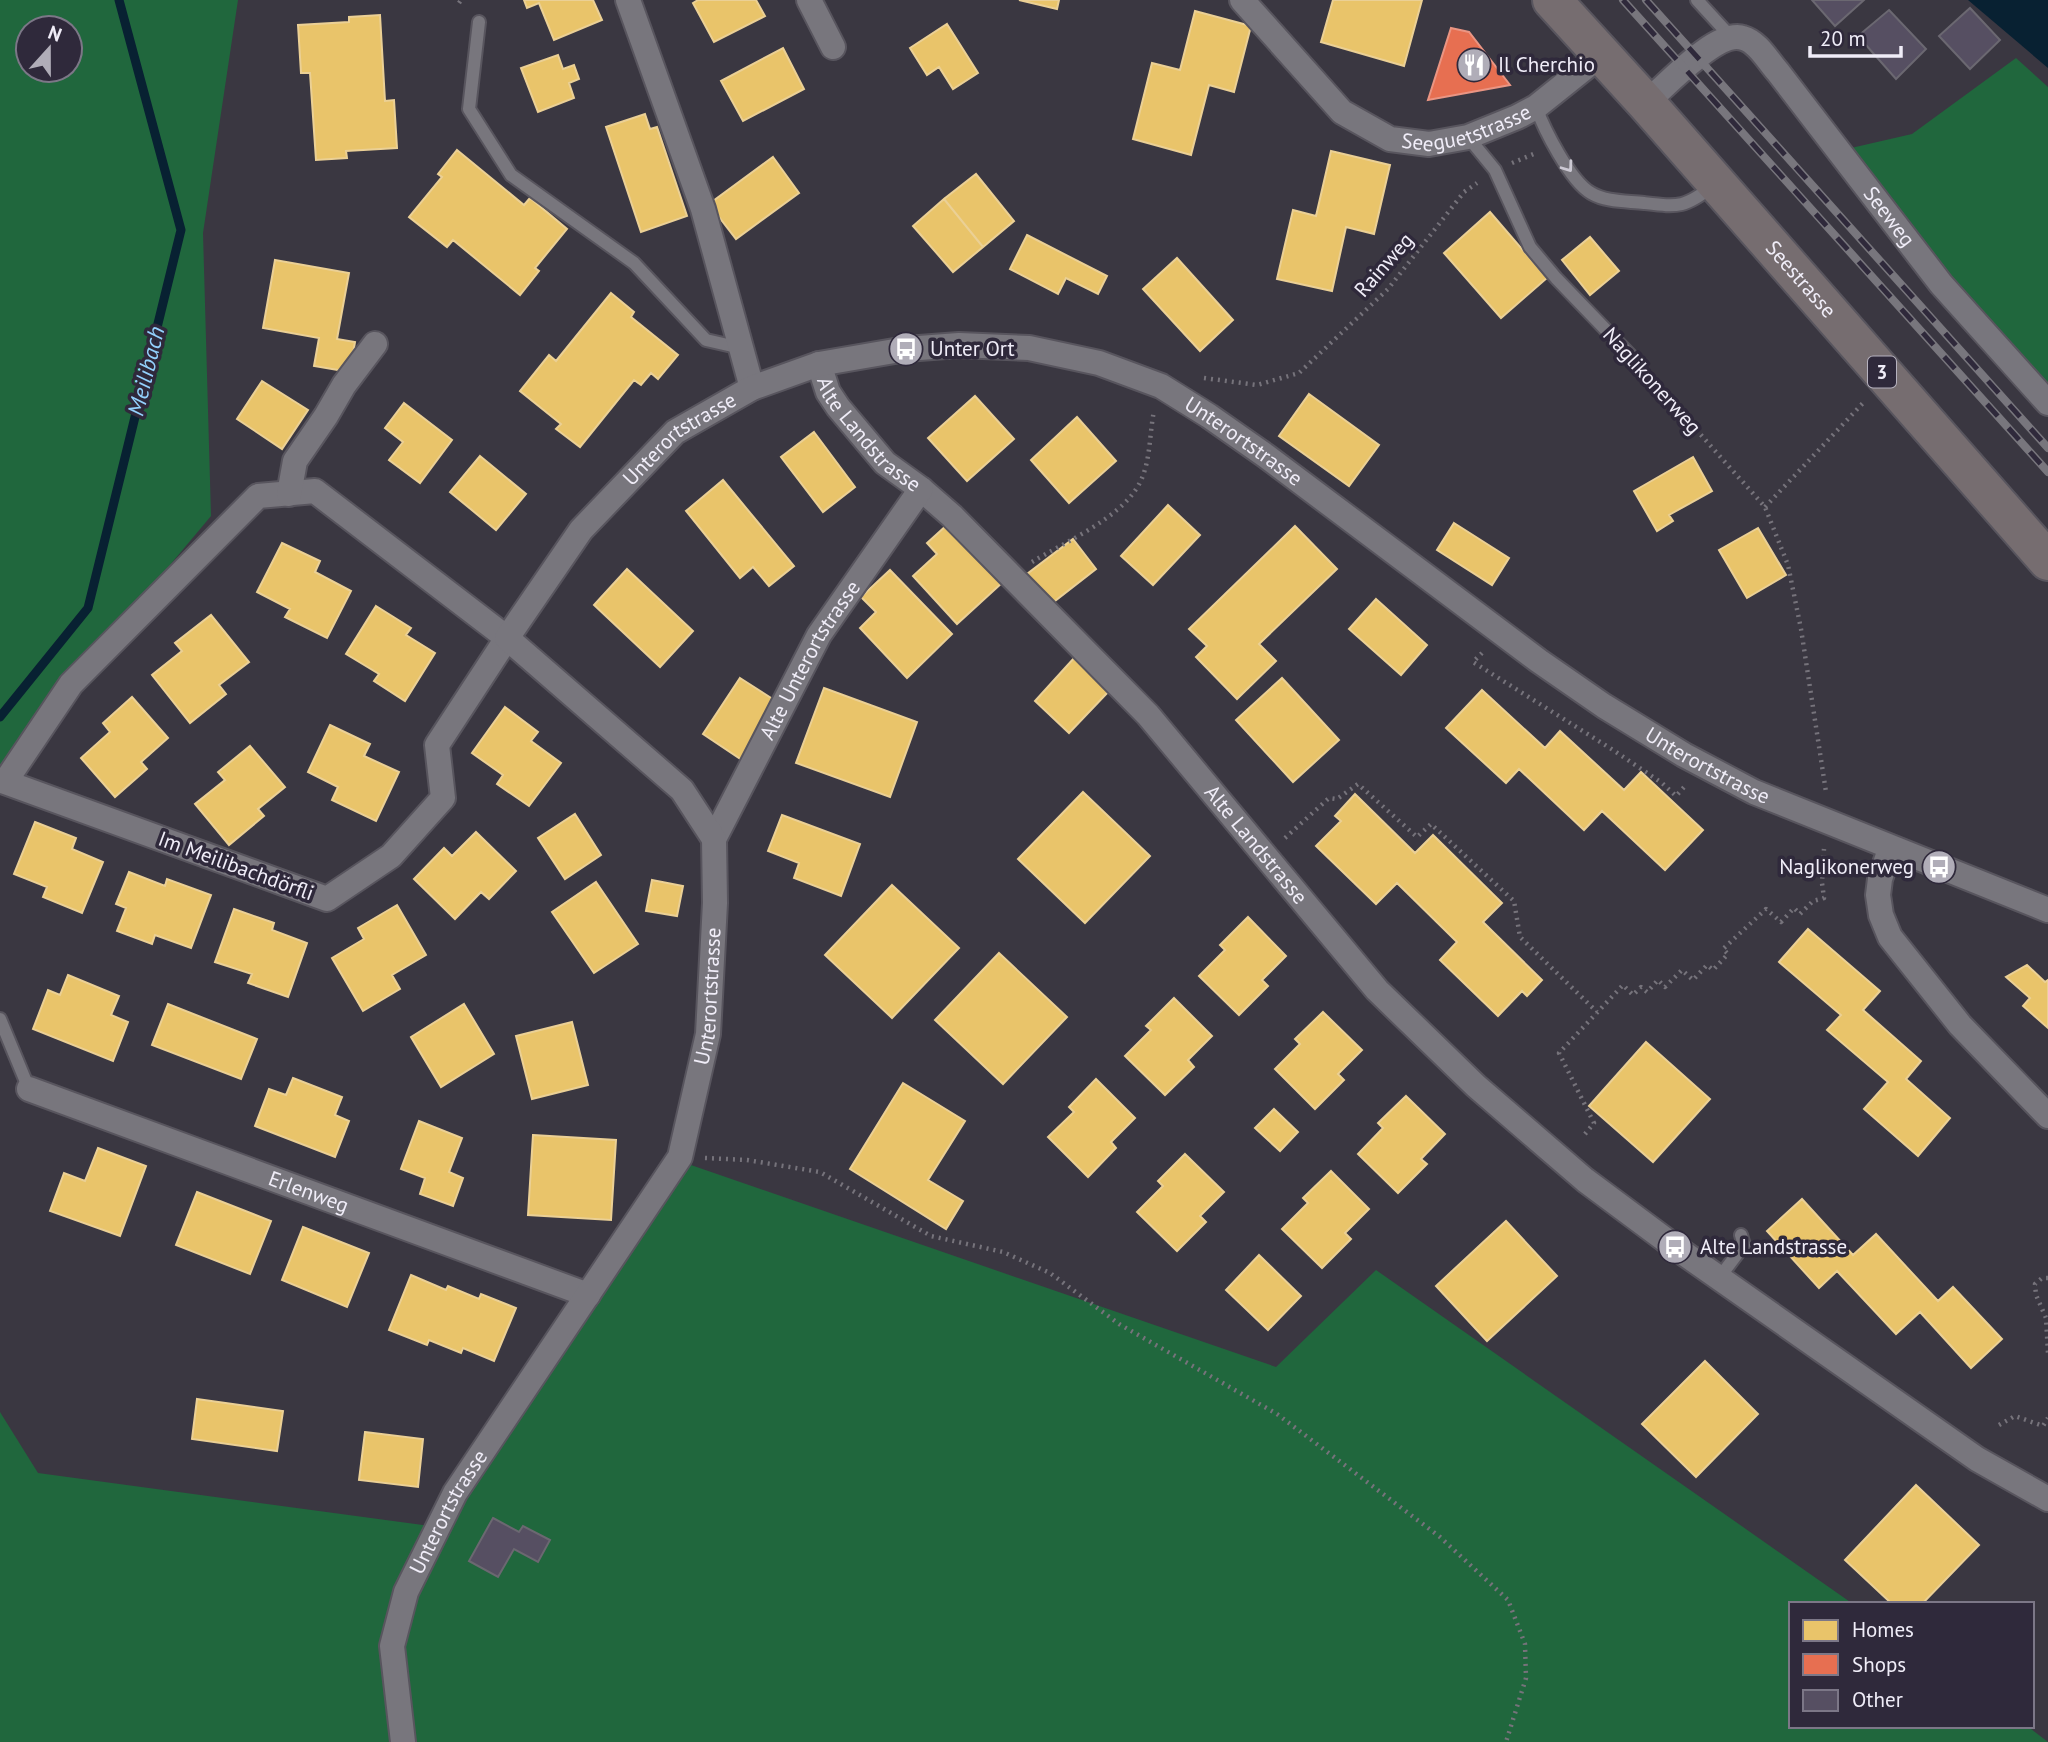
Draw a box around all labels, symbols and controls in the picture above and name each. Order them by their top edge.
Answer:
north arrow [14,14,84,84]
scale bar [1810,14,1901,58]
text: N [45,20,65,47]
text: 20 m [1820,25,1866,52]
restaurant icon: Il Cherchio [1455,46,1493,84]
place label: Il Cherchio [1498,51,1595,78]
street label: Seeguetstrasse [1400,98,1536,157]
one-way arrow [1560,159,1572,171]
street label: Seeweg [1858,181,1921,252]
street label: Rainweg [1348,227,1419,302]
street label: Seestrasse [1760,235,1842,323]
street label: Naglikonerweg [1597,322,1708,440]
water label: Meilibach [120,323,171,419]
bus stop icon: Unter Ort [887,330,925,368]
place label: Unter Ort [930,335,1015,362]
road number: 3 [1868,356,1896,388]
street label: Alte Landstrasse [811,373,926,498]
street label: Unterortstrasse [617,386,741,491]
street label: Unterortstrasse [1180,390,1308,492]
street label: Alte Unterortstrasse [753,575,866,744]
street label: Unterortstrasse [1640,721,1774,810]
street label: Alte Landstrasse [1199,779,1314,909]
street label: Im Meilibachdörfli [155,825,318,906]
bus stop icon: Naglikonerweg [1920,848,1958,886]
place label: Naglikonerweg [1779,853,1914,880]
street label: Unterortstrasse [687,927,727,1067]
street label: Erlenweg [265,1164,353,1219]
bus stop icon: Alte Landstrasse [1656,1228,1694,1266]
place label: Alte Landstrasse [1700,1233,1847,1260]
street label: Unterortstrasse [403,1444,493,1578]
legend [1789,1602,2034,1728]
text: Homes [1852,1616,1914,1643]
text: Shops [1852,1651,1906,1678]
text: Other [1852,1686,1903,1713]

